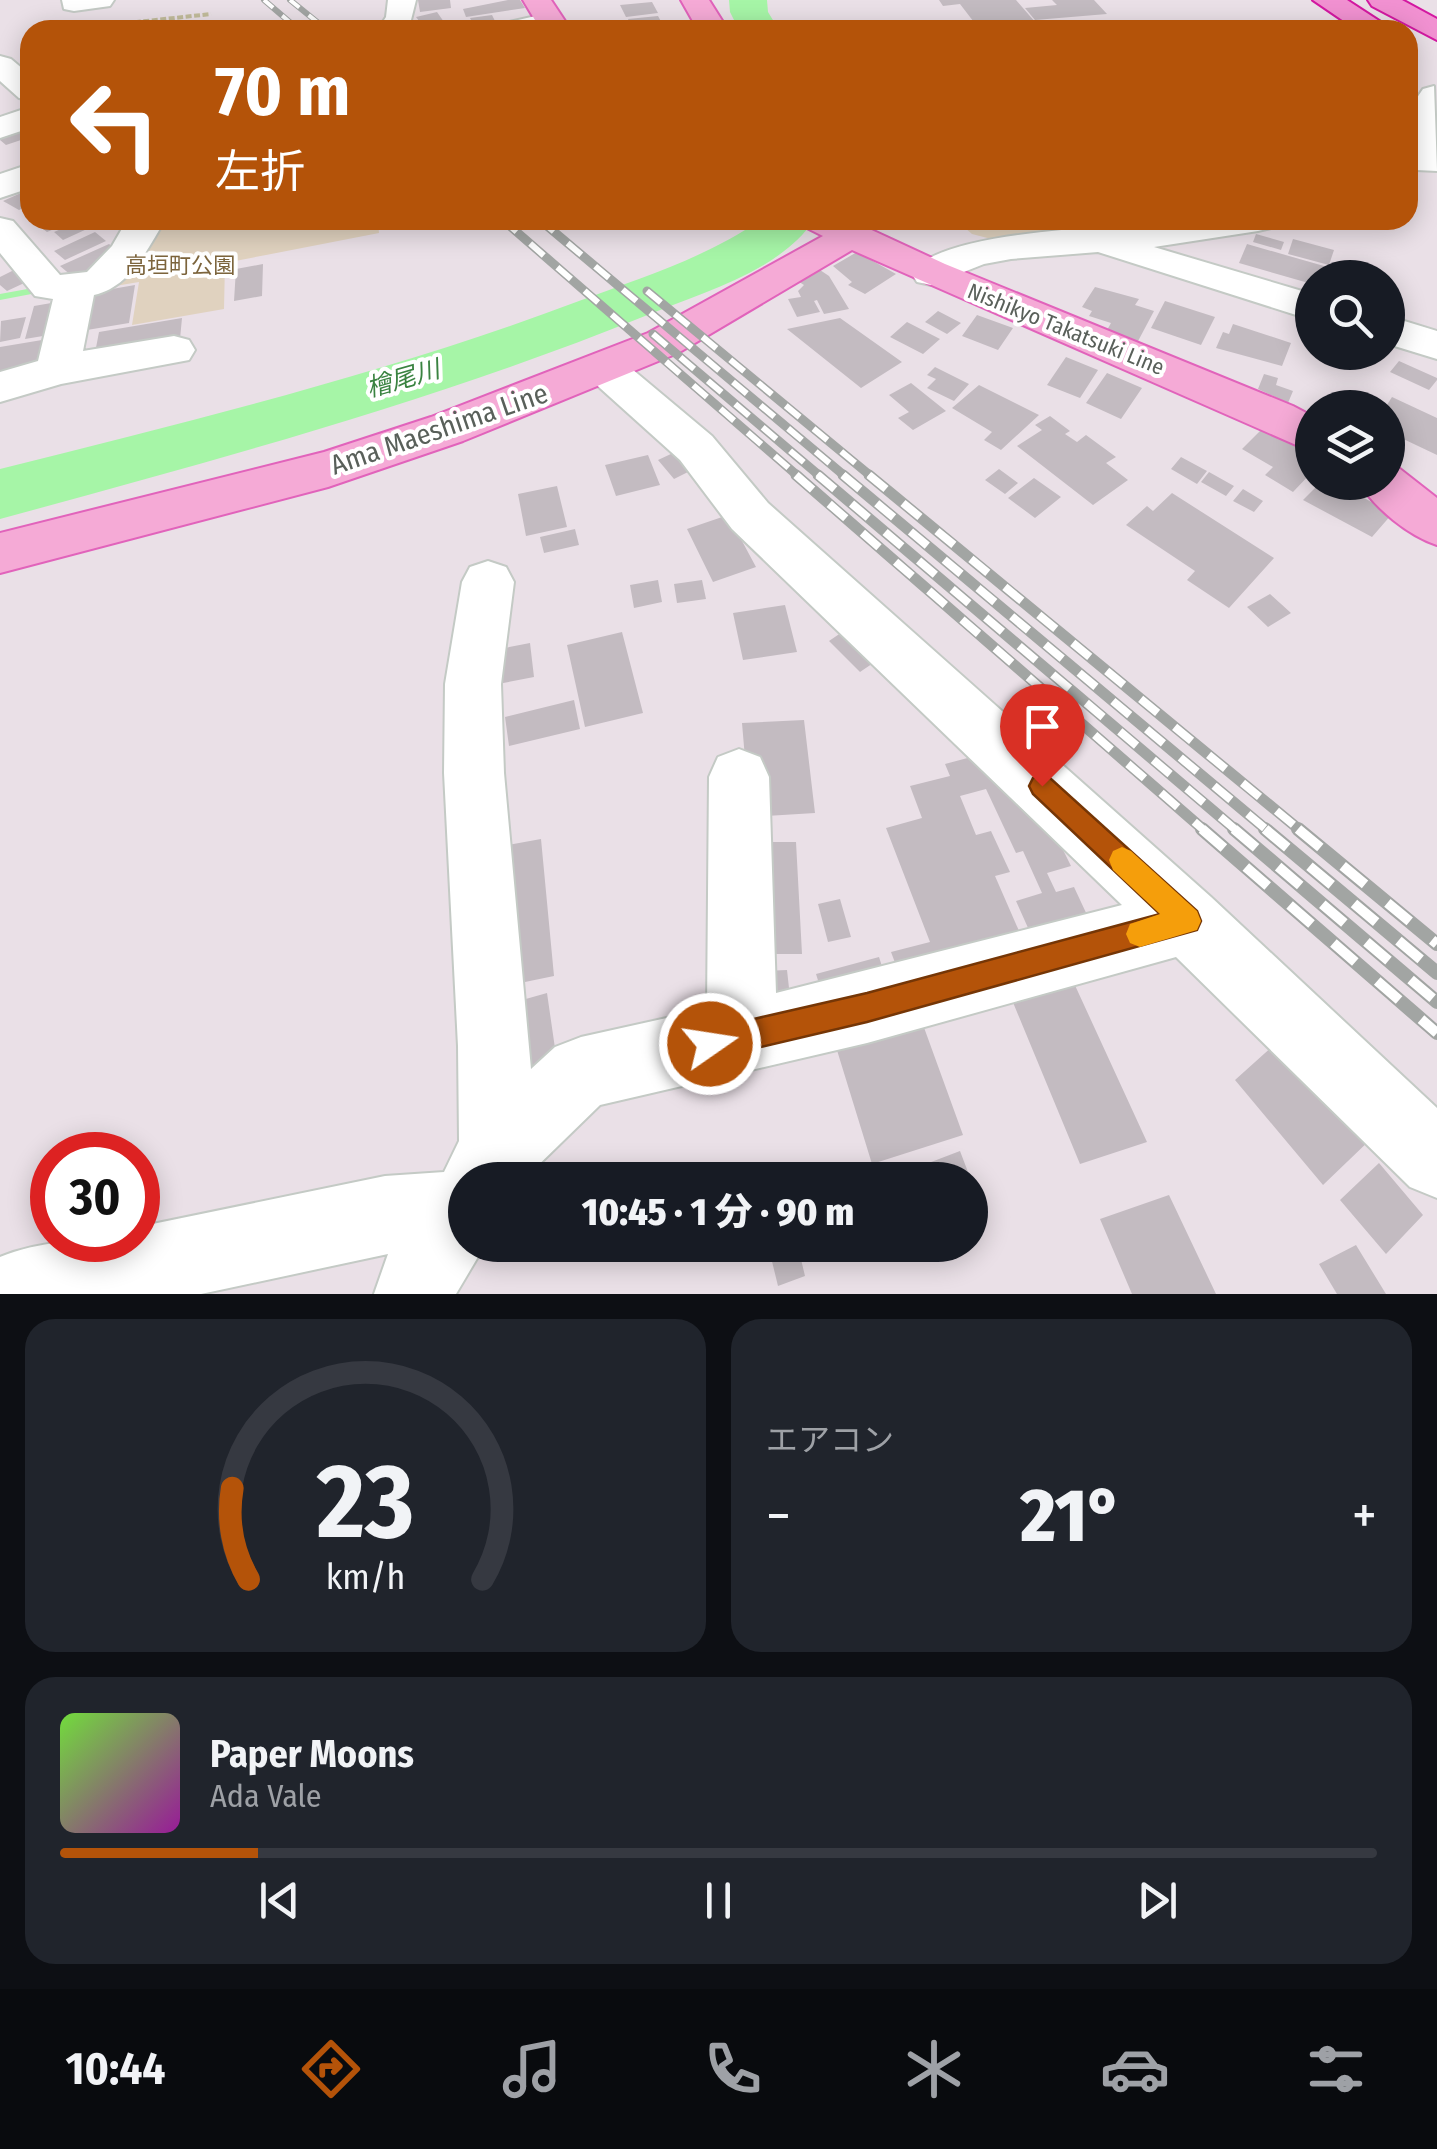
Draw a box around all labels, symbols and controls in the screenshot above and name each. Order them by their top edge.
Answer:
text: 70 m [215,50,350,134]
icon: left [50,60,180,190]
text: 左折 [215,145,305,199]
park label: 高垣町公園 [125,252,235,279]
map controls [1295,260,1405,500]
button: search [1295,260,1405,370]
street label: Nishikyo Takatsuki Line [964,277,1168,381]
water label: 檜尾川 [363,353,446,404]
street label: Ama Maeshima Line [326,376,552,482]
button: layers [1295,390,1405,500]
pin [1000,684,1085,787]
icon: arrive [1015,699,1070,754]
position arrow [658,992,762,1096]
speed limit sign: 30 [30,1132,160,1262]
text: 10:45 · 1 分 · 90 m [582,1189,854,1235]
text: エアコン [766,1421,894,1459]
text: 23 [316,1440,414,1565]
text: 21° [1021,1471,1122,1561]
text: − [766,1483,791,1549]
text: + [1352,1483,1377,1549]
text: km/h [326,1556,405,1598]
text: Paper Moons [210,1731,414,1777]
text: Ada Vale [210,1777,322,1815]
icon: previous [252,1873,307,1928]
icon: pause [691,1873,746,1928]
icon: next [1130,1873,1185,1928]
icon: directions [296,2034,366,2104]
icon: music [497,2034,567,2104]
icon: phone [698,2034,768,2104]
icon: climate [899,2034,969,2104]
icon: car [1100,2034,1170,2104]
icon: filters [1301,2034,1371,2104]
text: 10:44 [66,2042,165,2096]

